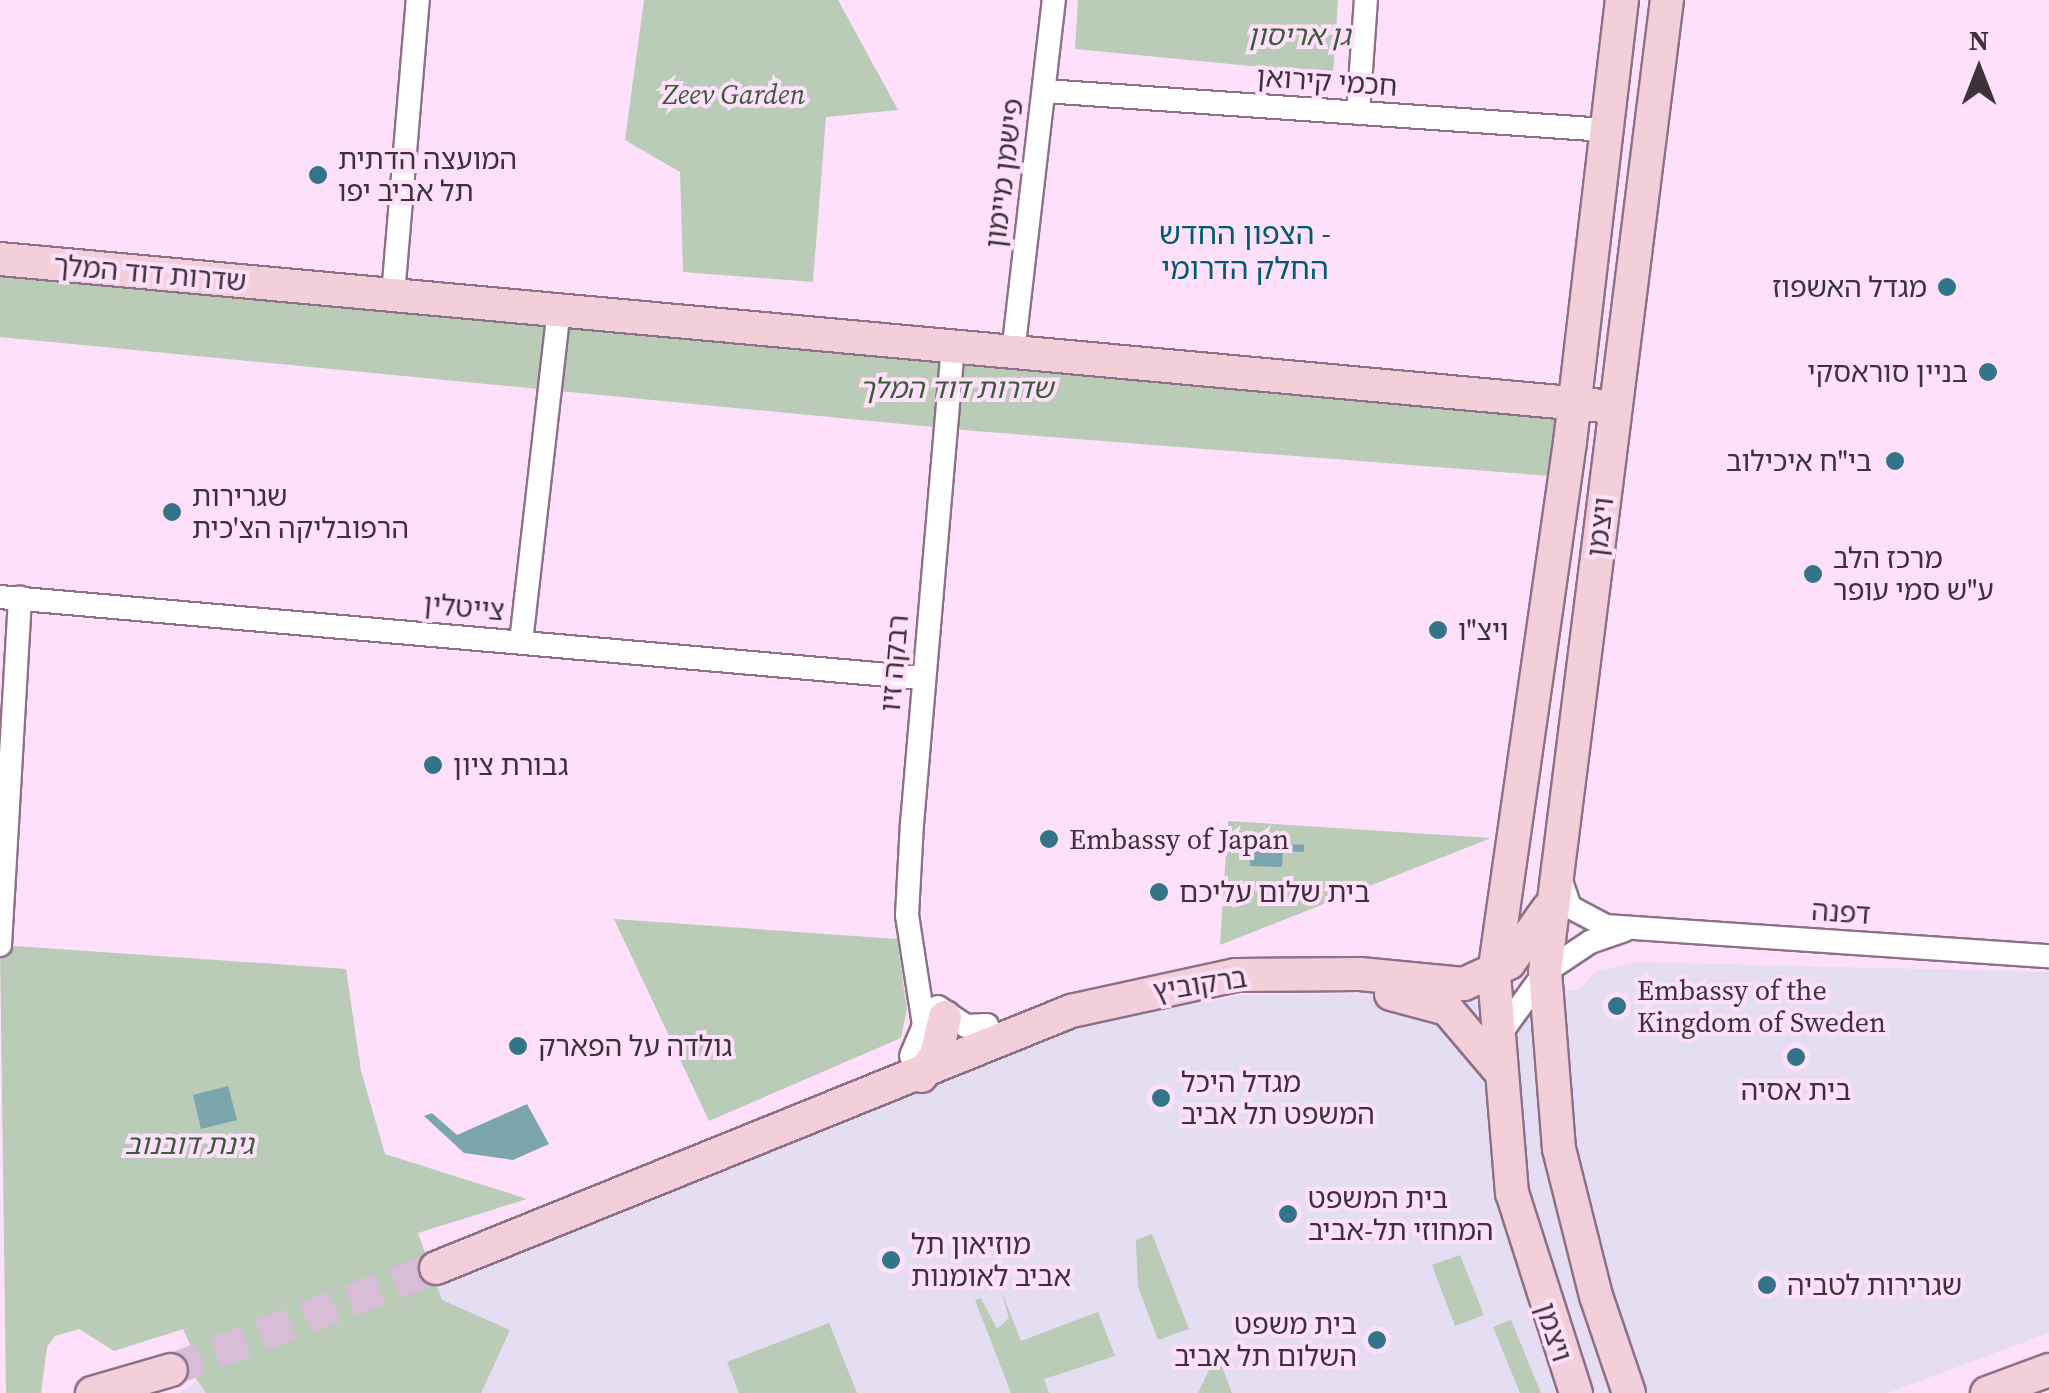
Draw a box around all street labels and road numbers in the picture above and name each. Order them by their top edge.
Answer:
street label: חכמי קירואן [1255,59,1399,103]
street label: פישמן מיימון [978,96,1030,250]
street label: שדרות דוד המלך [52,248,248,298]
street label: ויצמן [1580,495,1620,559]
street label: צייטלין [422,587,506,627]
street label: רבקה זיו [873,613,915,713]
street label: דפנה [1810,893,1872,931]
street label: ברקוביץ [1151,960,1249,1008]
street label: ויצמן [1529,1298,1579,1366]

